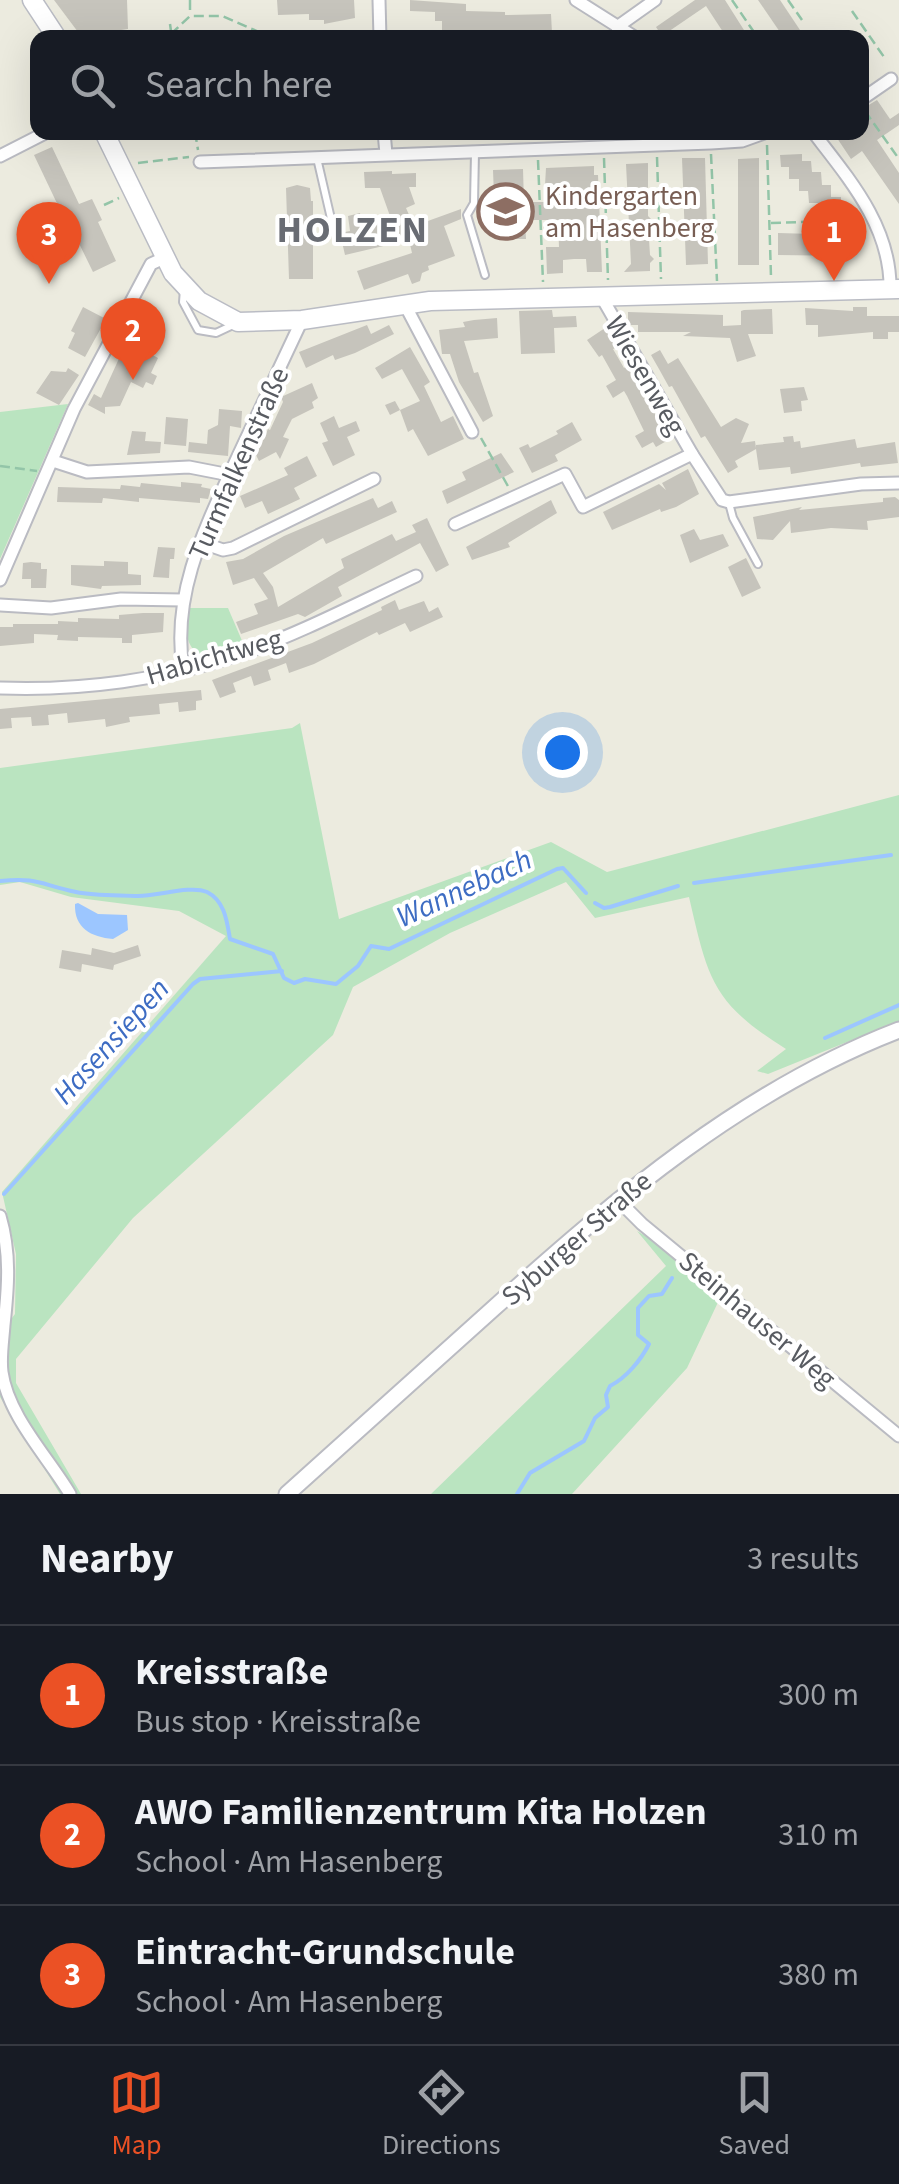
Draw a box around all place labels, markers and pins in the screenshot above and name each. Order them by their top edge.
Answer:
place label: Kindergarten am Hasenberg [545,176,714,248]
school or university icon: Kindergarten am Hasenberg [476,181,536,241]
pin: 1 [802,198,866,281]
pin: 3 [17,202,82,284]
pin: 2 [100,298,166,380]

